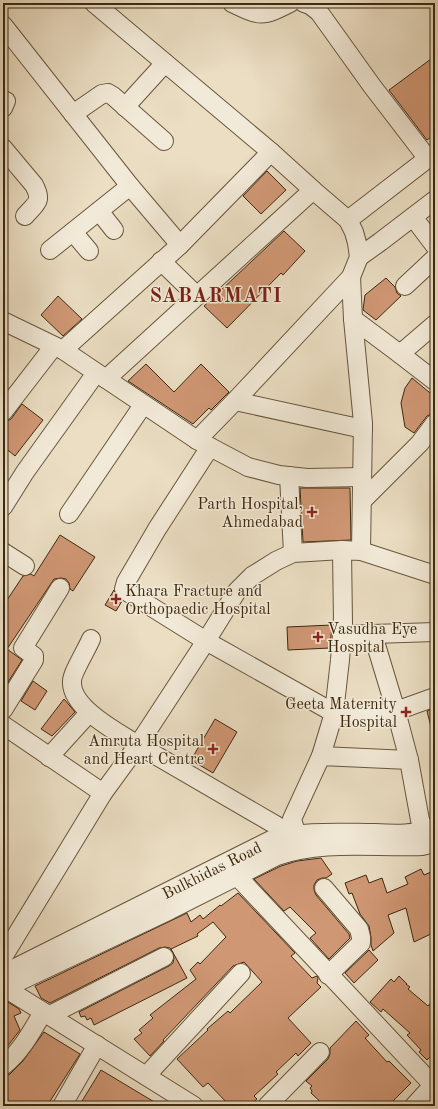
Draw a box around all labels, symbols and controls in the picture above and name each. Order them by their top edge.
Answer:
district label: SABARMATI [149,287,283,307]
place label: Parth Hospital, Ahmedabad [197,497,303,531]
marker: Parth Hospital, Ahmedabad [306,506,318,518]
place label: Khara Fracture and Orthopaedic Hospital [125,584,271,618]
marker: Khara Fracture and Orthopaedic Hospital [110,593,122,605]
place label: Vasudha Eye Hospital [327,622,417,656]
marker: Vasudha Eye Hospital [312,631,324,643]
place label: Geeta Maternity Hospital [285,697,398,731]
marker: Geeta Maternity Hospital [400,706,412,718]
place label: Amruta Hospital and Heart Centre [84,734,204,768]
marker: Amruta Hospital and Heart Centre [207,743,219,755]
street label: Bulkhidas Road [160,840,264,903]

